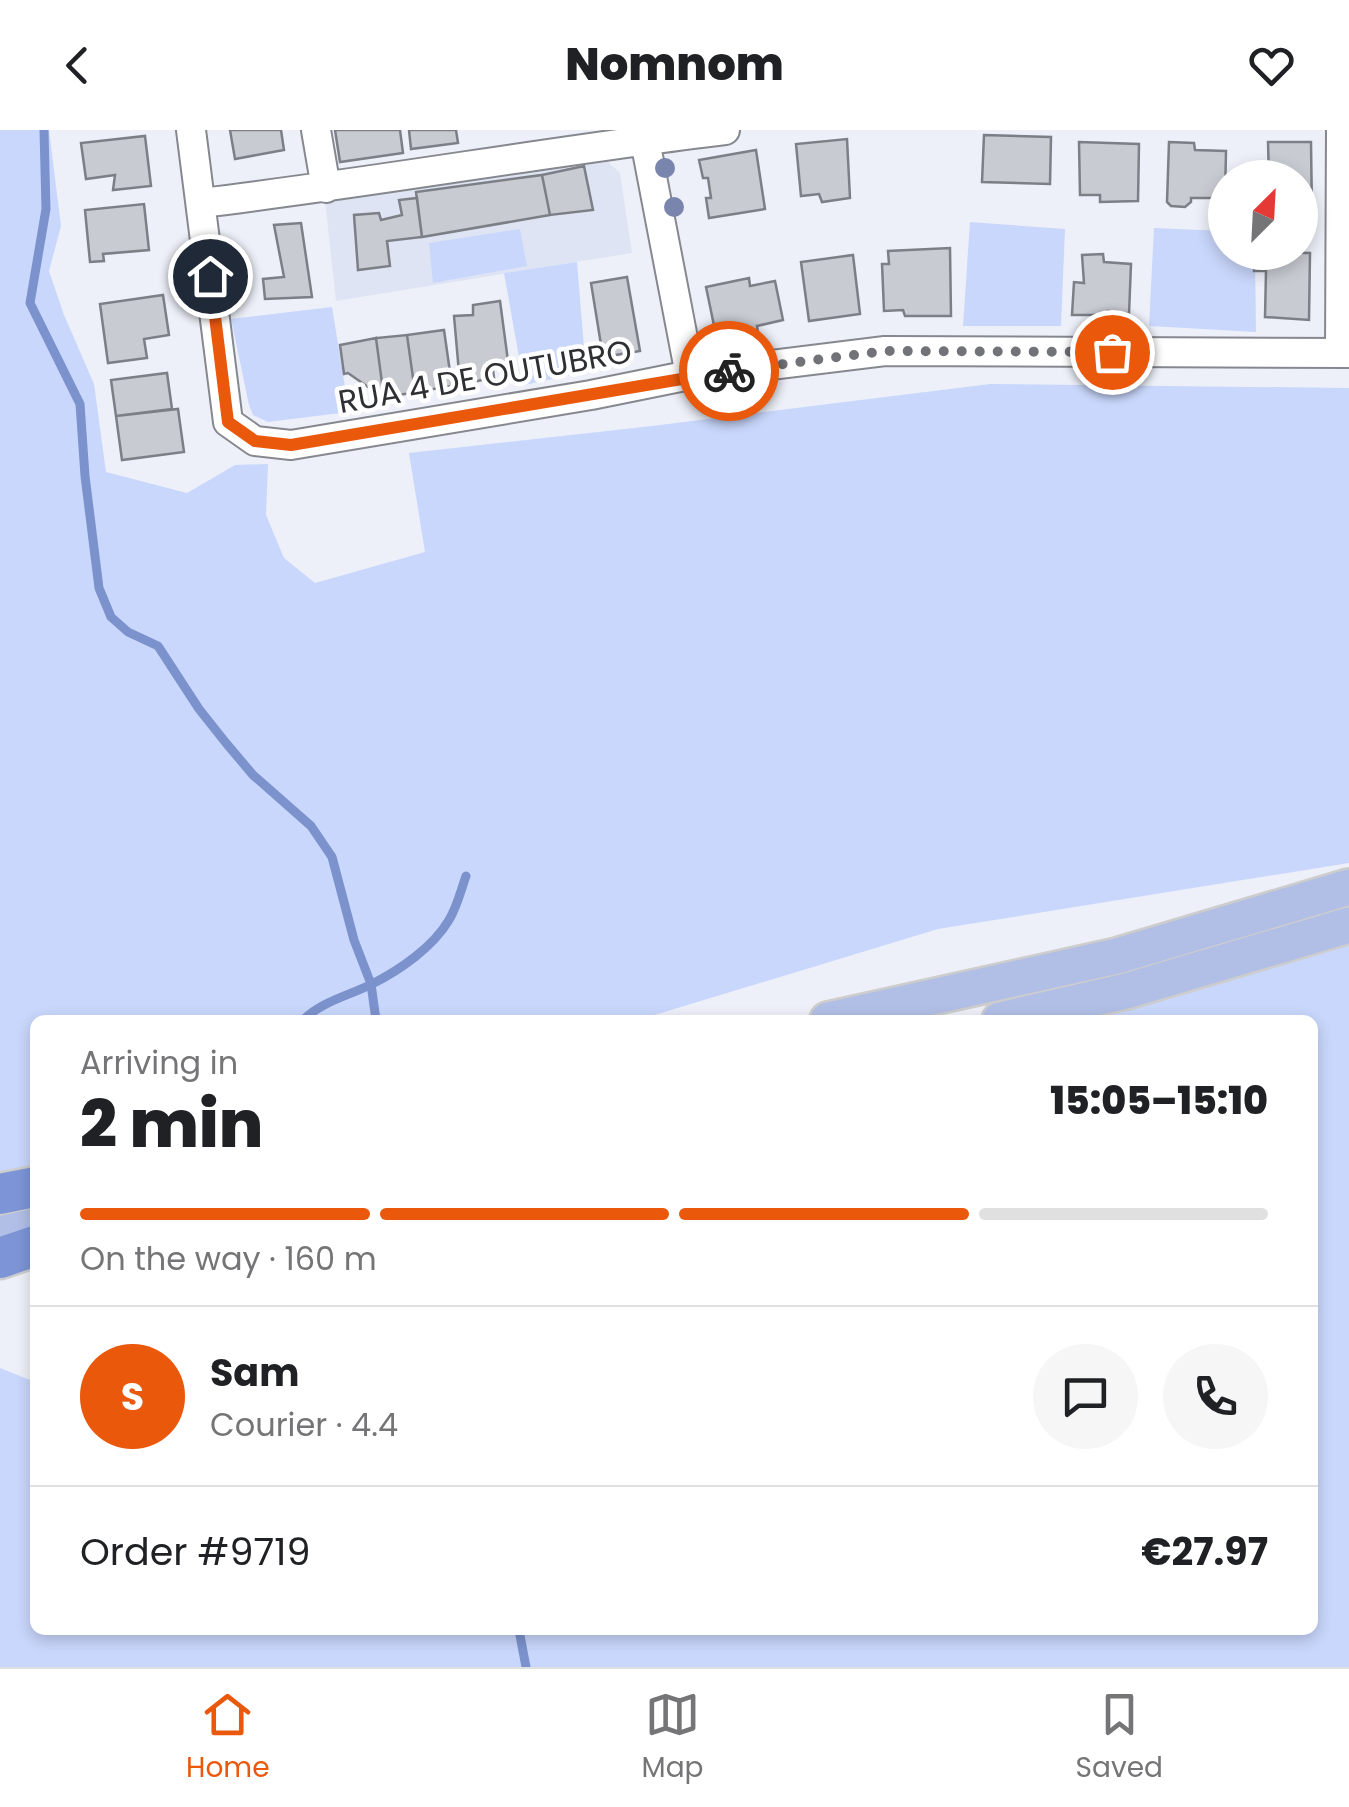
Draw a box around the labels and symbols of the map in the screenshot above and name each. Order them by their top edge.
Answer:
north arrow [1208,160,1318,270]
pin [168,234,253,319]
pin [1070,310,1155,395]
courier [679,321,779,421]
street label: RUA 4 DE OUTUBRO [335,328,635,424]

